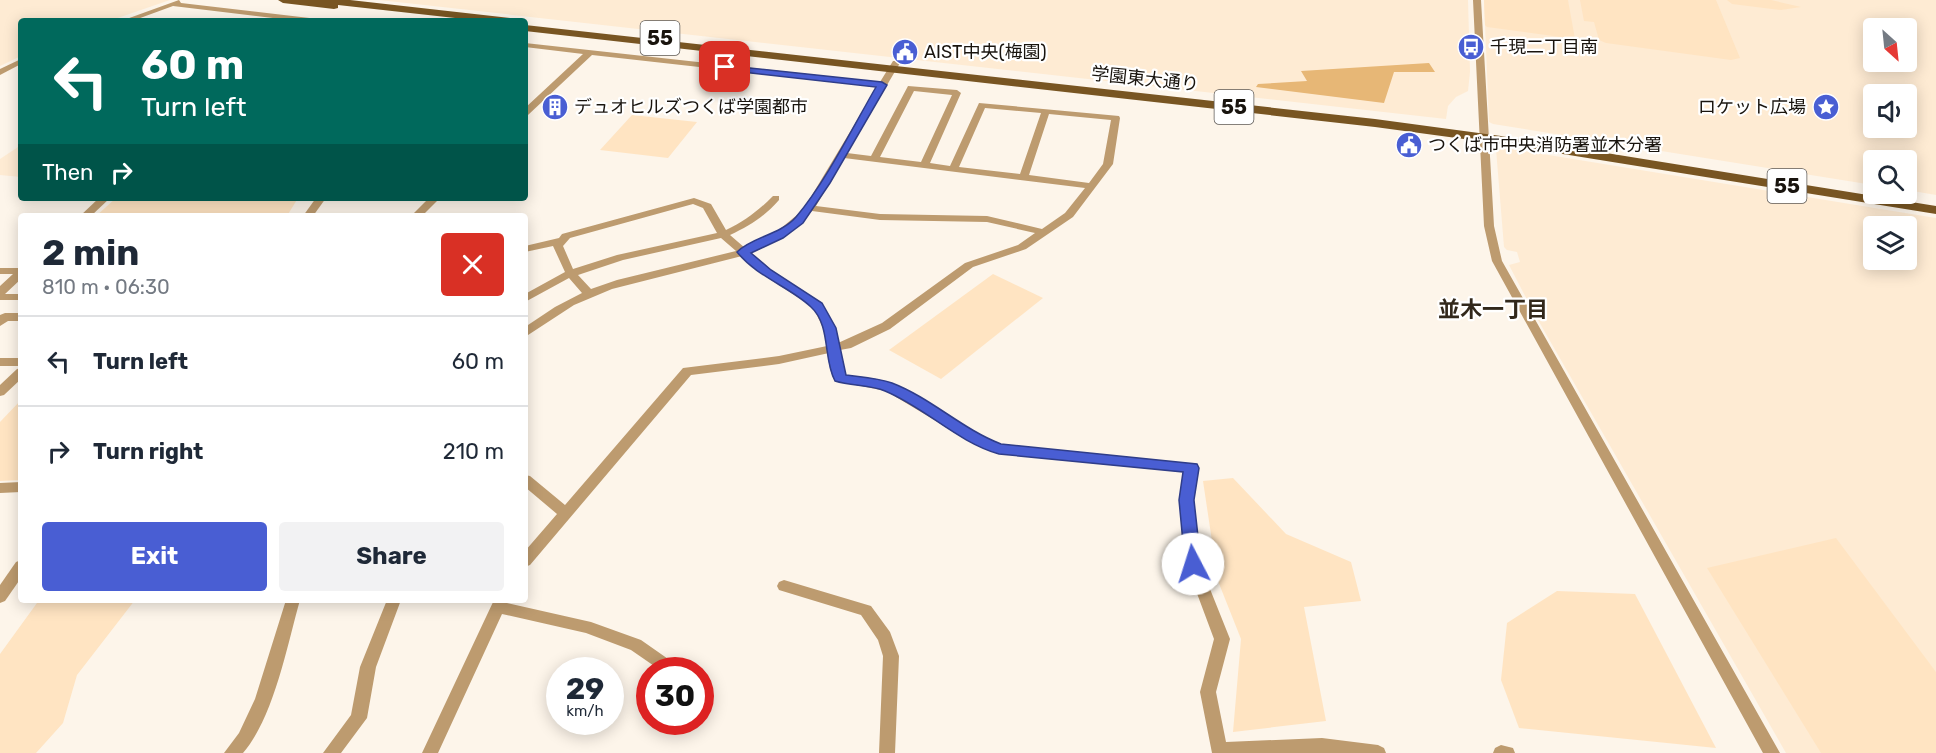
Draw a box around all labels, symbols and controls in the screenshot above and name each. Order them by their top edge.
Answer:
north arrow [1863,18,1917,72]
map controls [1863,18,1917,270]
road number: 55 [640,21,680,55]
bus stop icon: 千現二丁目南 [1456,32,1486,62]
place label: 千現二丁目南 [1490,36,1598,58]
public building icon: AIST中央(梅園) [890,37,920,67]
text: 60 m [141,40,244,90]
pin [699,41,750,92]
place label: AIST中央(梅園) [924,41,1047,63]
icon: left [42,42,120,120]
icon: arrive [708,50,741,83]
street label: 学園東大通り [1090,62,1200,96]
button: sound [1863,84,1917,138]
road number: 55 [1214,90,1254,124]
text: Turn left [141,91,246,123]
building icon: デュオヒルズつくば学園都市 [540,92,570,122]
place icon: ロケット広場 [1811,92,1841,122]
place label: デュオヒルズつくば学園都市 [574,96,808,118]
place label: ロケット広場 [1698,96,1806,118]
public building icon: つくば市中央消防署並木分署 [1394,130,1424,160]
place label: つくば市中央消防署並木分署 [1428,134,1662,156]
button: search [1863,150,1917,204]
icon: right [105,156,138,189]
text: Then [42,159,93,186]
road number: 55 [1768,169,1806,203]
button: layers [1863,216,1917,270]
text: 2 min [42,231,140,274]
button: close [441,233,504,296]
text: 810 m · 06:30 [42,275,170,299]
district label: 並木一丁目 [1438,296,1548,323]
icon: left [42,345,75,378]
text: Turn left [93,348,188,375]
text: 60 m [452,348,504,375]
icon: right [42,435,75,468]
text: Turn right [93,438,203,465]
text: 210 m [443,438,504,465]
button: Exit [42,522,267,591]
button: Share [279,522,504,591]
position arrow [1161,532,1225,596]
speed limit sign: 30 [636,657,714,735]
text: 29 [566,671,604,707]
text: km/h [566,702,604,720]

